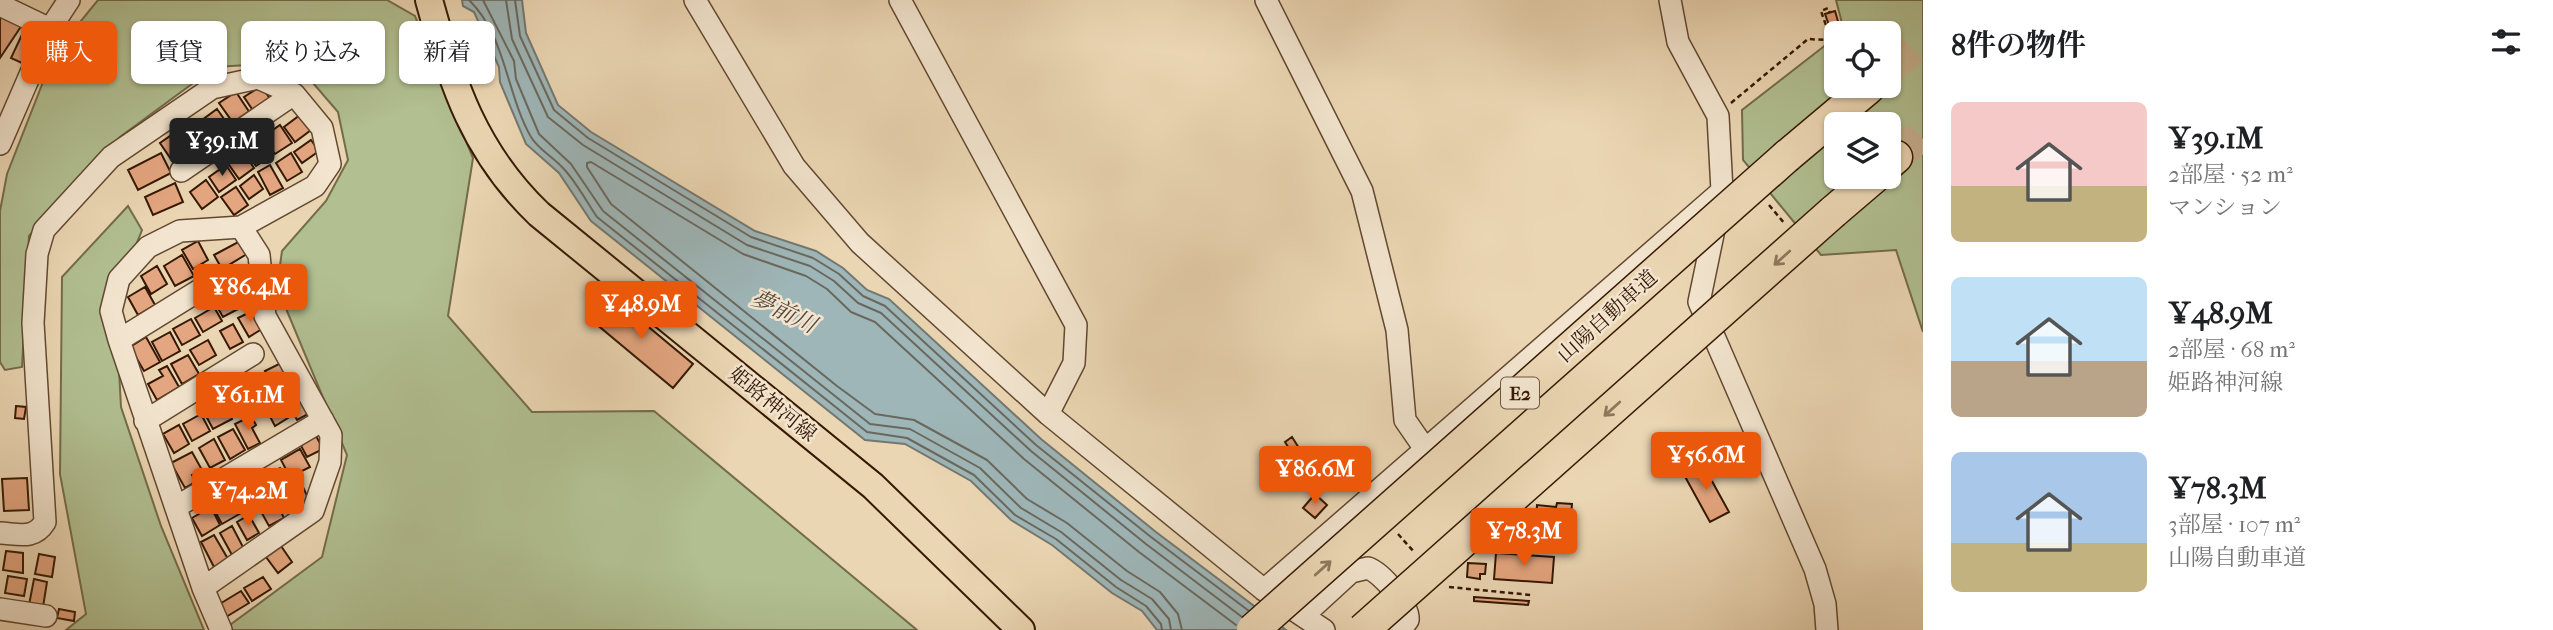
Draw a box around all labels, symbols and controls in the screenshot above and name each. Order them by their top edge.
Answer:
chip: 購入 [21,21,117,84]
chip: 賃貸 [131,21,227,84]
chip: 絞り込み [241,21,385,84]
chip: 新着 [399,21,495,84]
map controls [1824,21,1901,189]
button: locate [1824,21,1901,98]
icon: filters [2487,23,2525,61]
text: 8件の物件 [1951,28,2086,63]
button: layers [1824,112,1901,189]
pin: ¥39.1M [165,118,279,178]
text: ¥39.1M [2168,121,2263,156]
text: ¥39.1M [185,127,259,154]
icon: home [2007,130,2091,214]
text: 2部屋 · 52 m² [2168,161,2293,188]
text: マンション [2168,194,2282,221]
one-way arrow [1773,249,1791,265]
pin: ¥86.4M [193,264,307,324]
street label: 山陽自動車道 [1552,265,1662,367]
text: ¥86.4M [209,273,291,300]
pin: ¥48.9M [584,282,698,341]
water label: 夢前川 [747,284,823,340]
text: ¥48.9M [601,290,681,317]
text: ¥48.9M [2168,296,2273,331]
icon: home [2007,305,2091,389]
text: 2部屋 · 68 m² [2168,336,2295,363]
street label: 姫路神河線 [725,362,821,446]
text: 姫路神河線 [2168,369,2283,396]
pin: ¥61.1M [191,372,305,432]
road number: E2 [1501,378,1539,408]
text: ¥61.1M [212,381,284,408]
one-way arrow [1603,401,1621,417]
pin: ¥56.6M [1649,433,1763,492]
text: ¥56.6M [1667,441,1745,468]
pin: ¥86.6M [1258,447,1372,506]
text: ¥86.6M [1275,455,1355,482]
pin: ¥74.2M [191,468,305,528]
text: ¥78.3M [2168,471,2266,506]
text: ¥74.2M [208,477,288,504]
icon: home [2007,480,2091,564]
pin: ¥78.3M [1467,508,1581,568]
text: 3部屋 · 107 m² [2168,511,2300,538]
text: ¥78.3M [1486,517,1562,544]
text: 山陽自動車道 [2168,544,2306,571]
one-way arrow [1313,561,1331,577]

